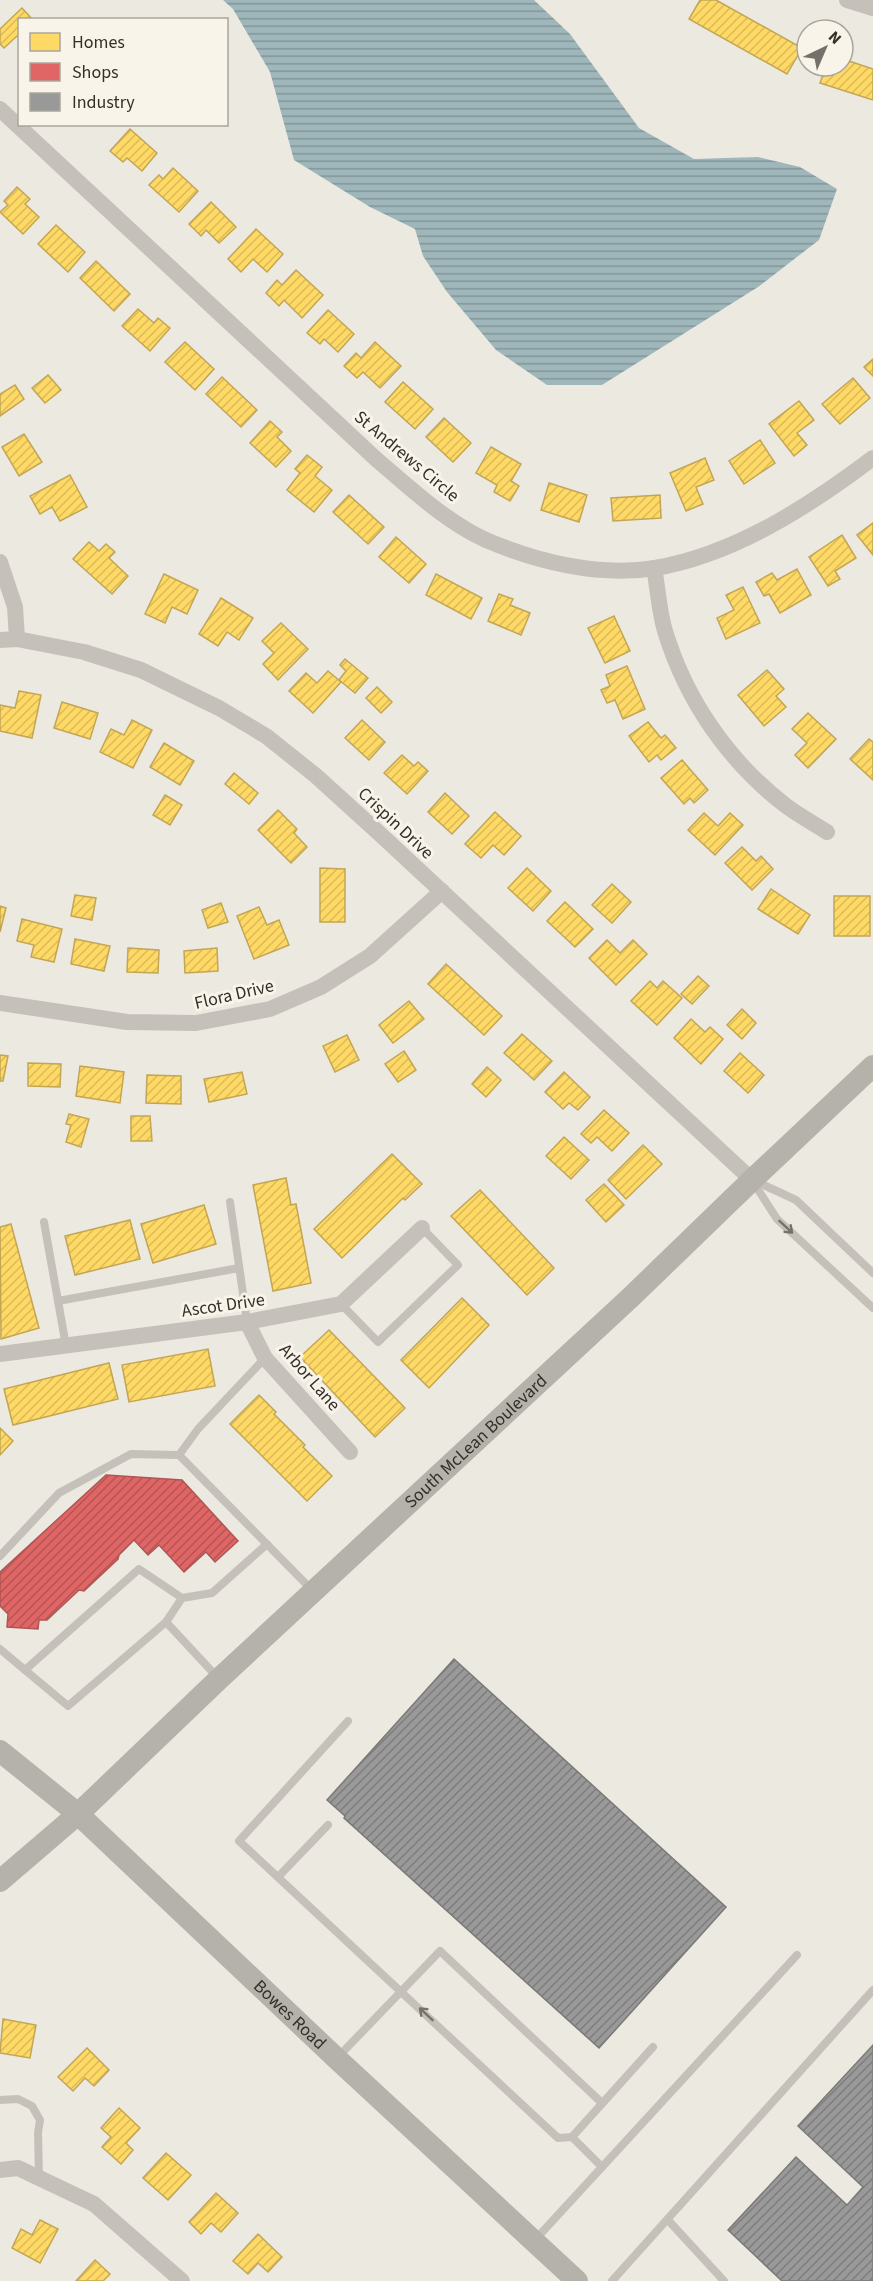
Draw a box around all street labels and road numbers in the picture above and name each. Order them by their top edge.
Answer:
street label: St Andrews Circle [349,405,465,508]
street label: Crispin Drive [352,782,439,865]
street label: Flora Drive [192,973,276,1016]
street label: Ascot Drive [180,1287,266,1324]
street label: Arbor Lane [273,1338,346,1417]
street label: South McLean Boulevard [399,1369,553,1514]
street label: Bowes Road [248,1974,332,2055]

